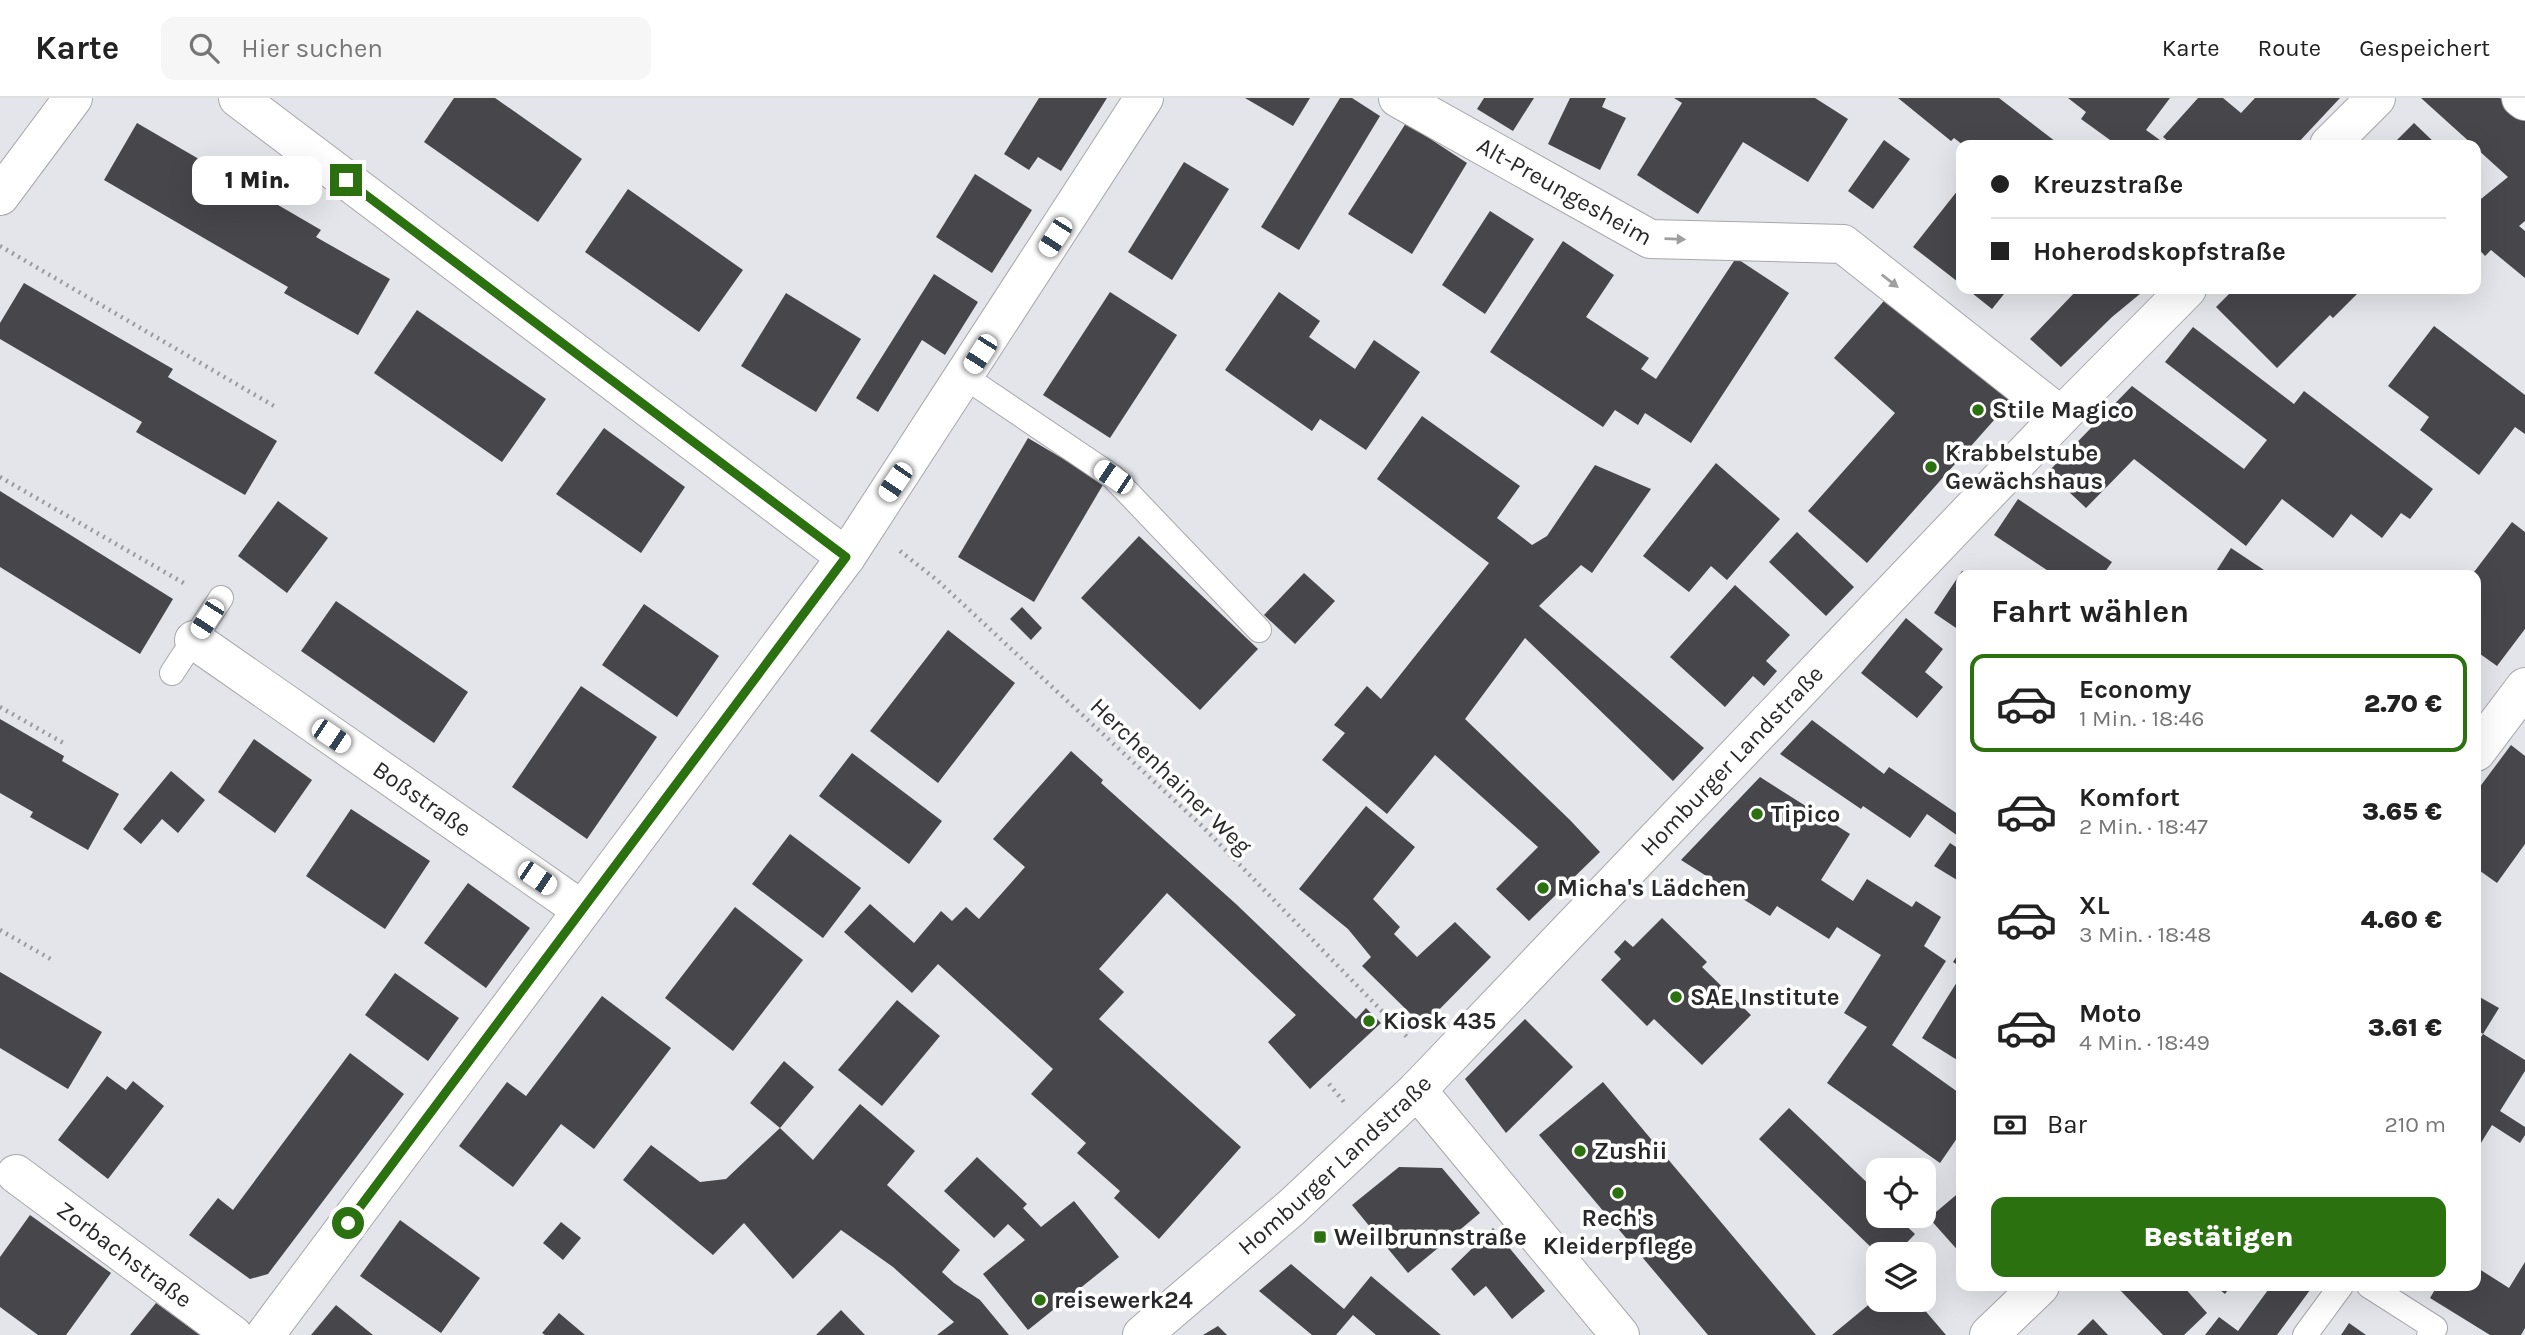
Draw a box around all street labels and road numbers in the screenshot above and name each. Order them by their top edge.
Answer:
street label: Alt-Preungesheim [1472,131,1657,251]
street label: Homburger Landstraße [1634,660,1829,862]
street label: Herchenhainer Weg [1085,692,1258,860]
street label: Boßstraße [368,755,477,843]
street label: Homburger Landstraße [1232,1069,1437,1261]
street label: Zorbachstraße [51,1195,197,1314]

